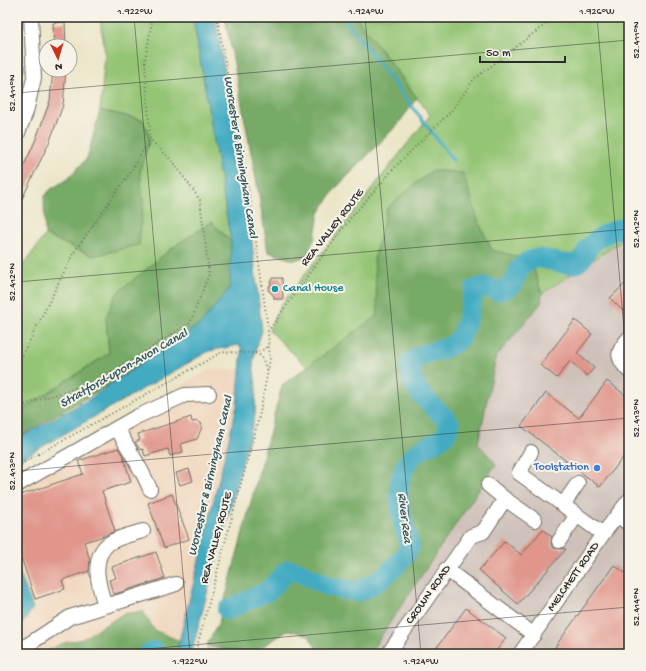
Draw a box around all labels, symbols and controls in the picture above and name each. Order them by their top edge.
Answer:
text: 1.922°W [117,6,153,18]
text: 1.924°W [348,6,384,18]
text: 1.926°W [578,6,615,18]
text: 52.411°N [631,21,643,59]
north arrow [38,38,78,78]
scale bar [480,38,565,64]
text: 50 m [486,47,511,61]
text: N [55,60,63,72]
text: 52.411°N [7,74,19,112]
water label: Worcester & Birmingham Canal [220,75,260,240]
street label: REA VALLEY ROUTE [298,186,368,270]
text: 52.412°N [631,210,643,248]
text: 52.412°N [7,263,19,301]
place label: Canal House [283,282,344,296]
marker: Canal House [270,284,280,294]
water label: Stratford-upon-Avon Canal [57,326,191,412]
water label: Worcester & Birmingham Canal [185,393,237,557]
text: 52.413°N [631,398,643,437]
text: 52.413°N [7,451,19,490]
place label: Toolstation [533,461,589,475]
marker: Toolstation [592,463,602,473]
street label: REA VALLEY ROUTE [198,490,236,586]
water label: River Rea [393,492,415,545]
street label: MELCHETT ROAD [545,539,603,614]
street label: CROWN ROAD [403,562,455,627]
text: 52.414°N [631,588,643,626]
text: 1.922°W [172,656,208,668]
text: 1.924°W [403,656,439,668]

